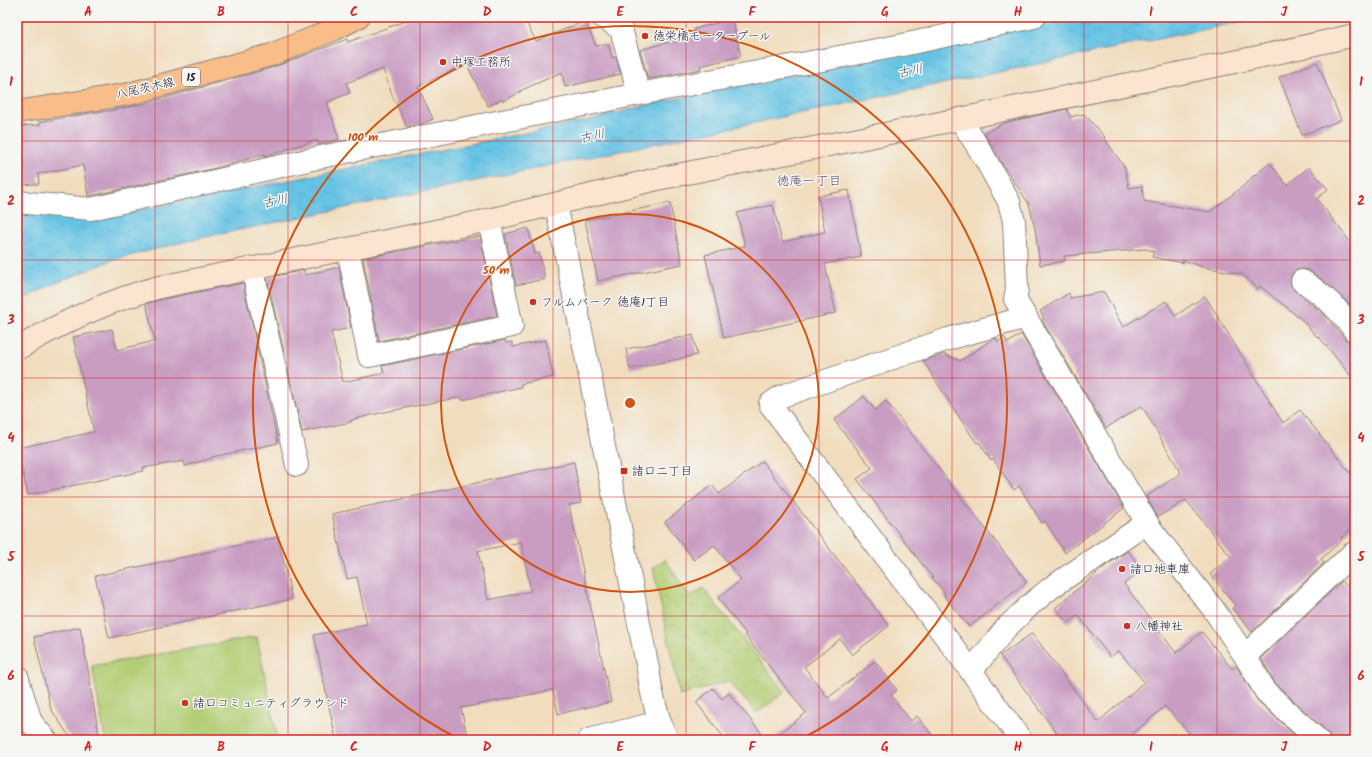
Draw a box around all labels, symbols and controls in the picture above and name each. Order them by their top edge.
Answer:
text: A [84,2,92,23]
text: B [217,2,225,23]
text: C [350,2,358,23]
text: D [483,2,492,23]
text: E [616,2,624,23]
text: F [748,2,756,23]
text: G [881,2,889,23]
text: H [1014,2,1023,23]
text: I [1149,2,1153,23]
text: J [1281,2,1288,23]
place label: 徳栄橋モータープール [653,27,771,46]
marker: 徳栄橋モータープール [640,31,650,41]
place label: 中塚工務所 [451,53,511,72]
marker: 中塚工務所 [438,57,448,67]
water label: 古川 [895,58,925,84]
road number: 15 [182,68,200,86]
text: 1 [9,72,13,93]
street label: 八尾茨木線 [114,72,176,104]
text: 1 [1359,72,1363,93]
water label: 古川 [577,123,607,149]
text: 100 m [348,128,378,147]
district label: 徳庵一丁目 [776,171,842,192]
water label: 古川 [260,188,290,214]
text: 2 [7,191,15,212]
text: 2 [1357,191,1365,212]
text: 50 m [482,261,510,280]
place label: フルムパーク 徳庵1丁目 [541,293,669,312]
marker: フルムパーク 徳庵1丁目 [528,297,538,307]
text: 3 [6,310,15,331]
text: 3 [1356,310,1365,331]
centre of rings [623,396,637,410]
text: 4 [7,428,15,449]
text: 4 [1357,428,1365,449]
place label: 諸口二丁目 [632,462,692,481]
marker: 諸口二丁目 [619,466,629,476]
text: 5 [7,547,16,568]
text: 5 [1357,547,1366,568]
place label: 諸口地車庫 [1130,560,1190,579]
marker: 諸口地車庫 [1117,564,1127,574]
place label: 八幡神社 [1135,617,1183,636]
marker: 八幡神社 [1122,621,1132,631]
text: 6 [7,666,15,687]
text: 6 [1357,666,1365,687]
place label: 諸口コミュニティグラウンド [193,694,349,713]
marker: 諸口コミュニティグラウンド [180,698,190,708]
text: A [84,737,92,757]
text: B [217,737,225,757]
text: C [350,737,358,757]
text: D [483,737,492,757]
text: E [616,737,624,757]
text: F [748,737,756,757]
text: G [881,737,889,757]
text: H [1014,737,1023,757]
text: I [1149,737,1153,757]
text: J [1281,737,1288,757]

